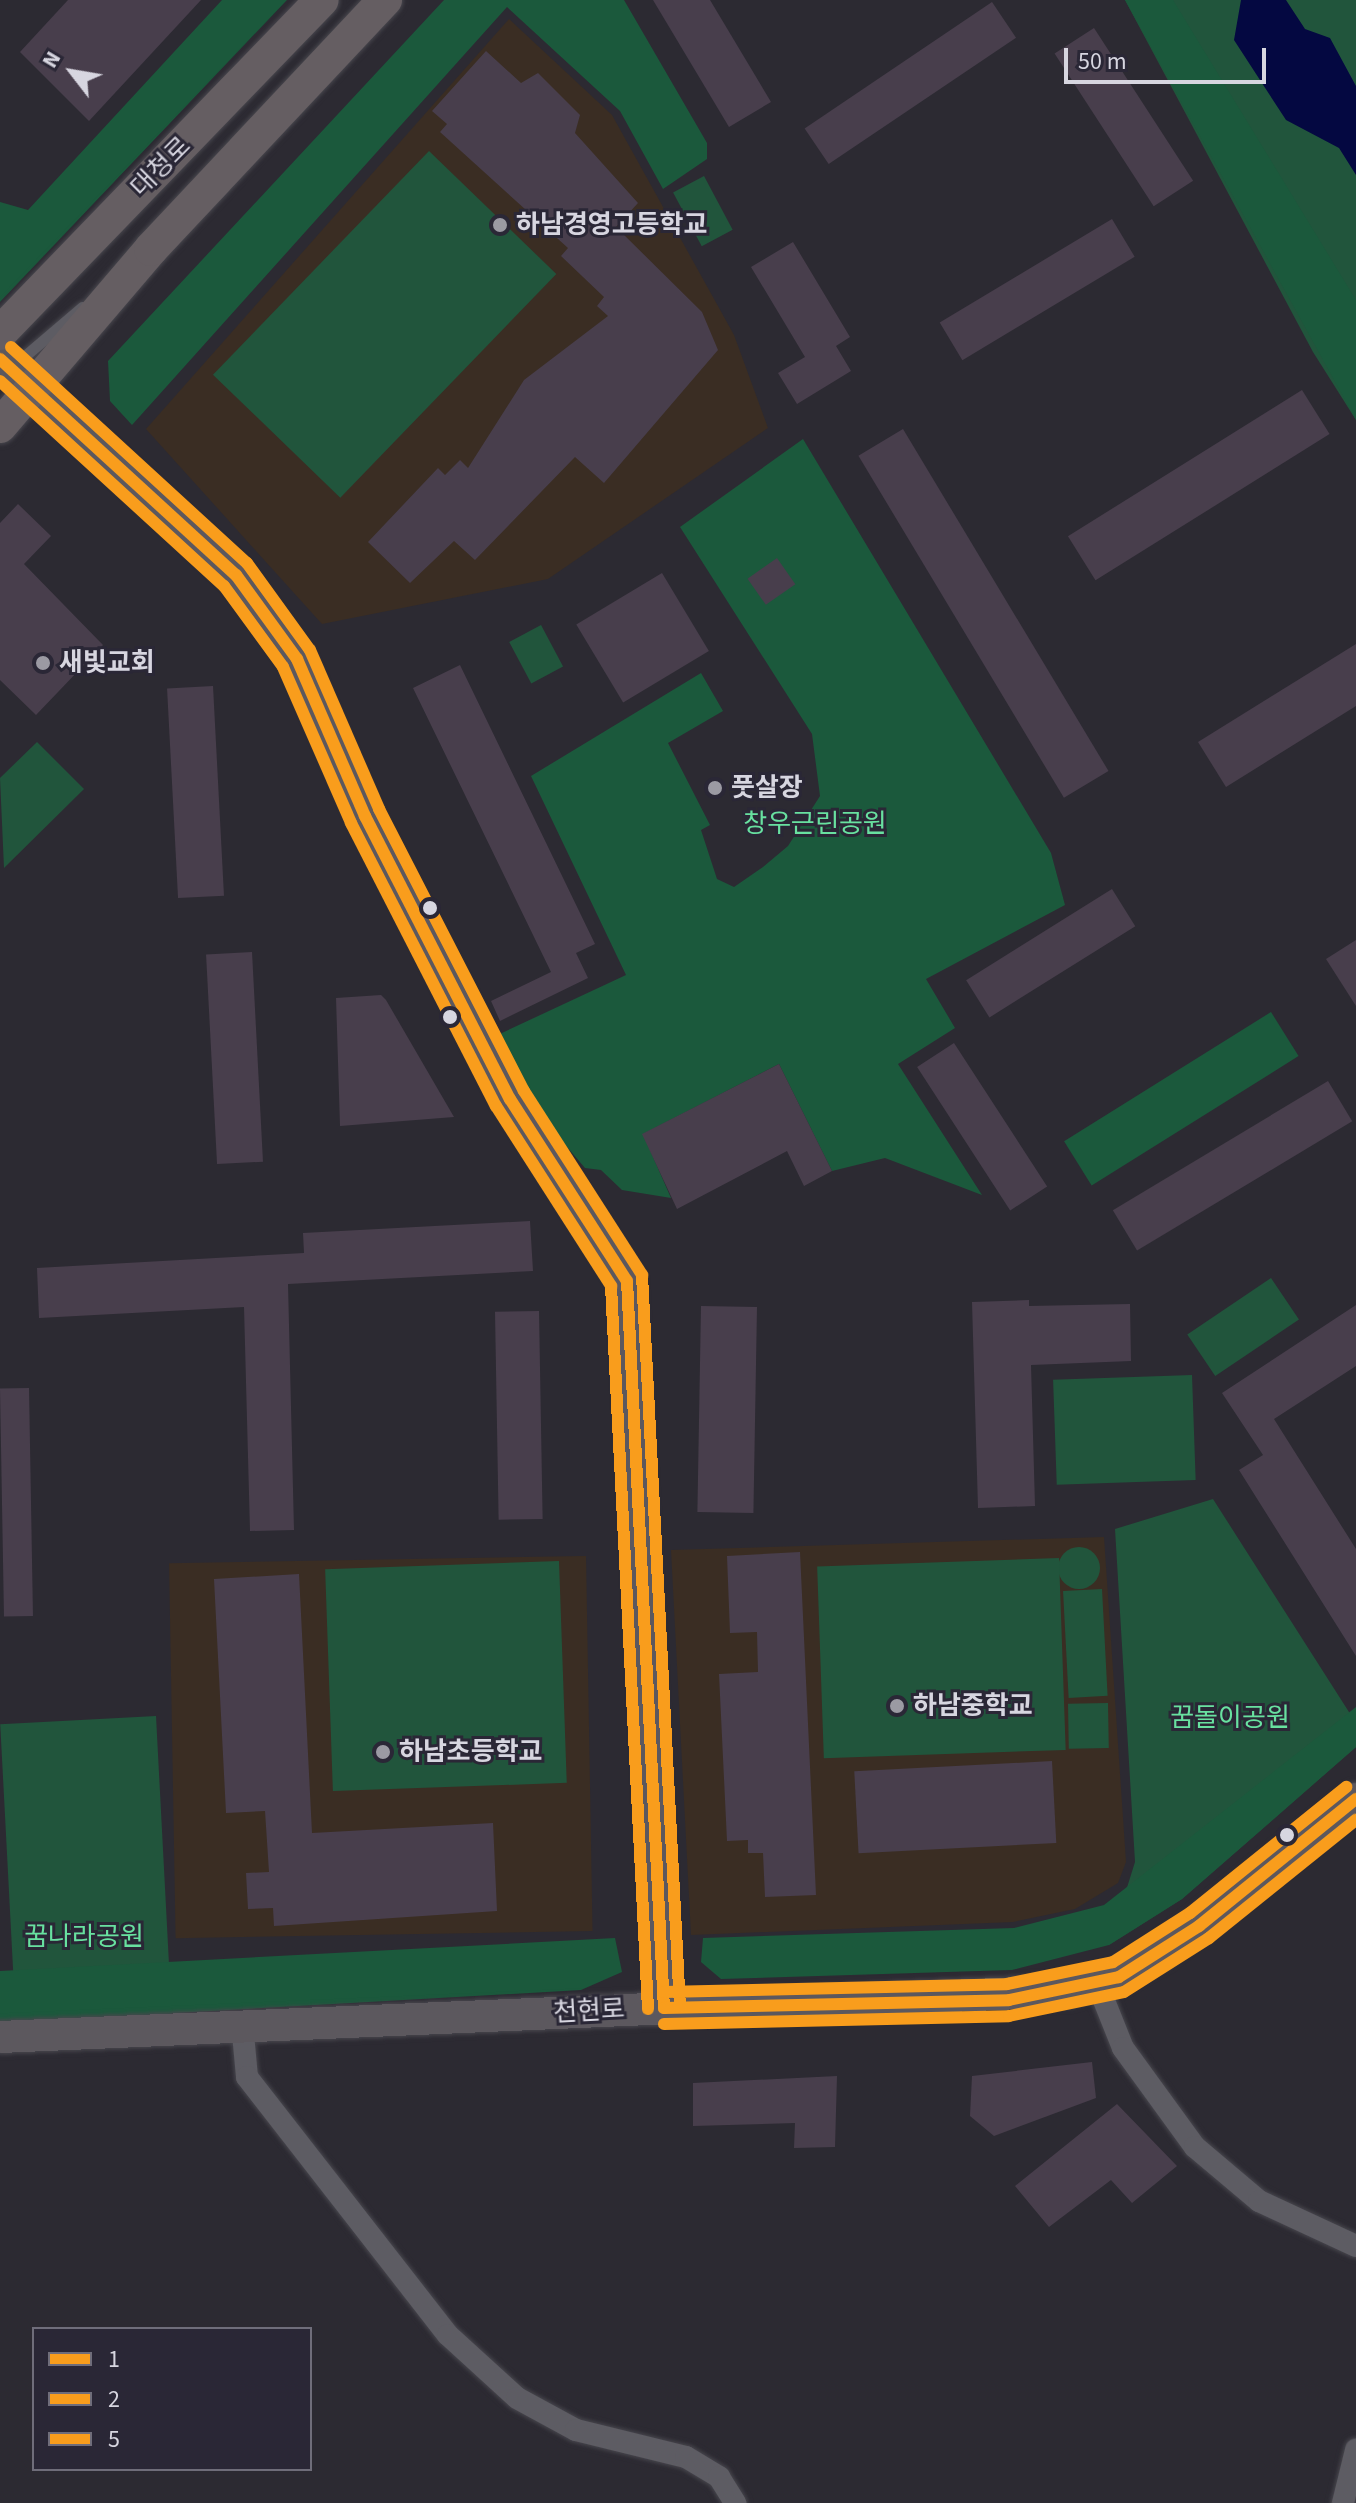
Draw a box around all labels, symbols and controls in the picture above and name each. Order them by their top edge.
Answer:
north arrow [32,32,112,112]
scale bar [1068,32,1270,82]
text: 50 m [1078,44,1127,79]
text: N [34,45,69,74]
street label: 대청로 [125,131,197,203]
place label: 하남경영고등학교 [516,209,707,241]
marker: 하남경영고등학교 [491,216,509,234]
place label: 새빛교회 [59,647,155,679]
marker: 새빛교회 [34,654,52,672]
place label: 풋살장 [731,772,803,804]
marker: 풋살장 [706,779,724,797]
park label: 창우근린공원 [743,808,887,840]
unlabelled marker [422,900,438,916]
unlabelled marker [442,1009,458,1025]
place label: 하남중학교 [913,1690,1033,1722]
marker: 하남중학교 [888,1697,906,1715]
park label: 꿈돌이공원 [1170,1702,1290,1734]
place label: 하남초등학교 [399,1736,543,1768]
marker: 하남초등학교 [374,1743,392,1761]
unlabelled marker [1279,1827,1295,1843]
park label: 꿈나라공원 [24,1921,144,1953]
street label: 천현로 [552,1994,626,2028]
legend [32,2327,312,2471]
text: 1 [108,2342,120,2377]
text: 2 [108,2382,120,2417]
text: 5 [108,2422,120,2457]

